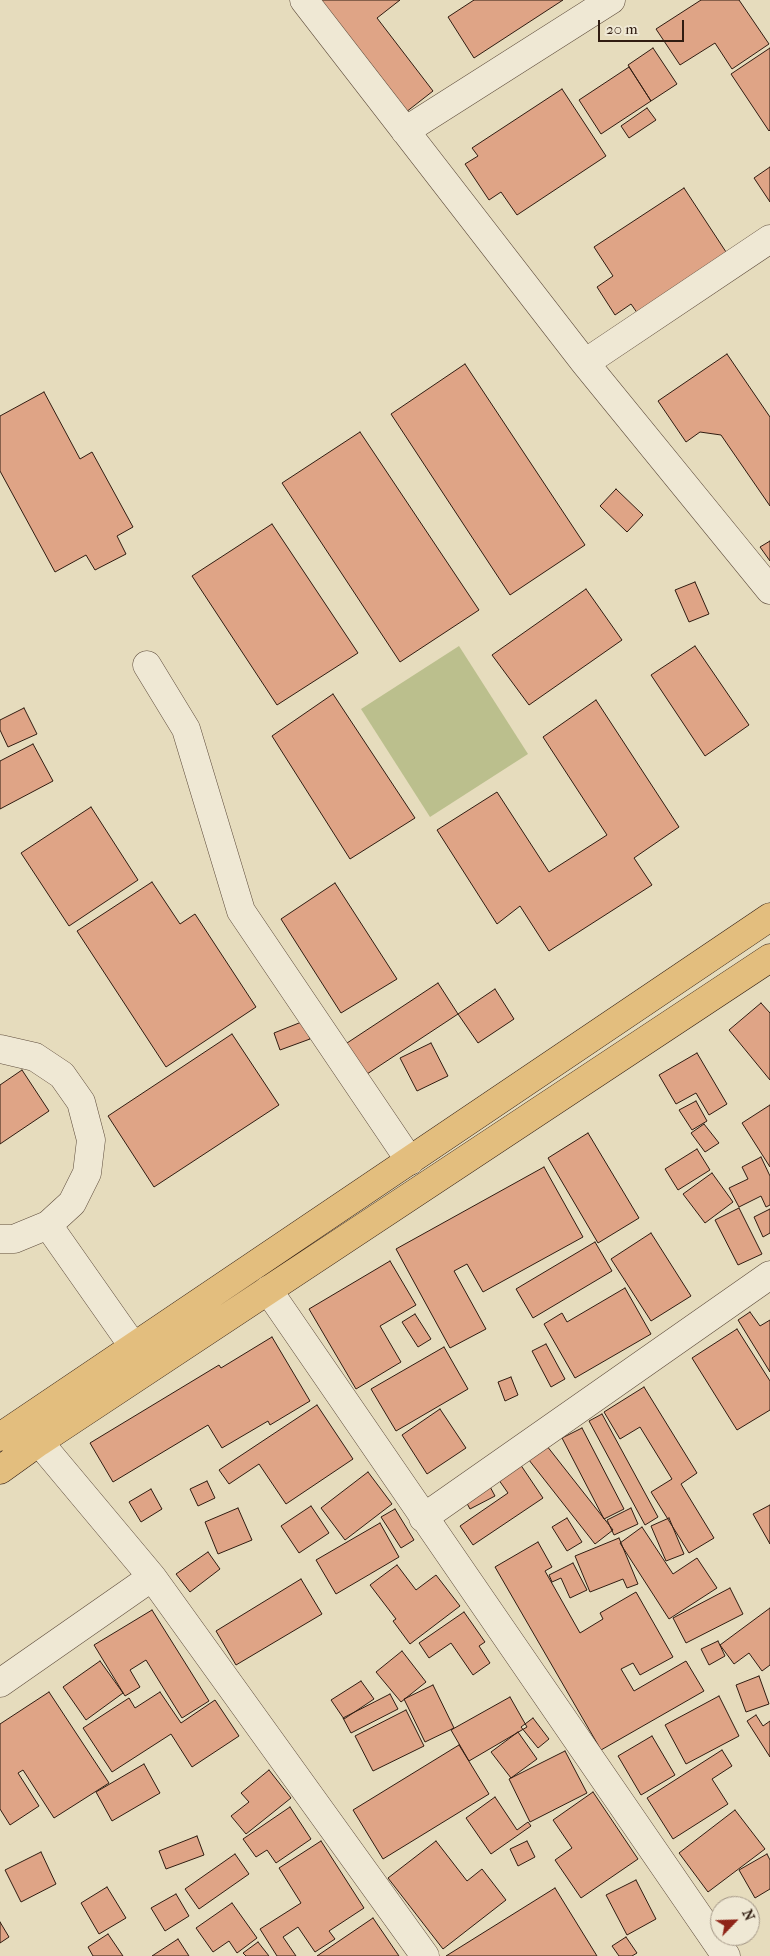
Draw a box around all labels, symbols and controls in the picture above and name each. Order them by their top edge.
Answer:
scale bar [600,10,686,42]
text: 20 m [606,20,638,38]
north arrow [710,1896,760,1946]
text: N [738,1907,758,1923]

